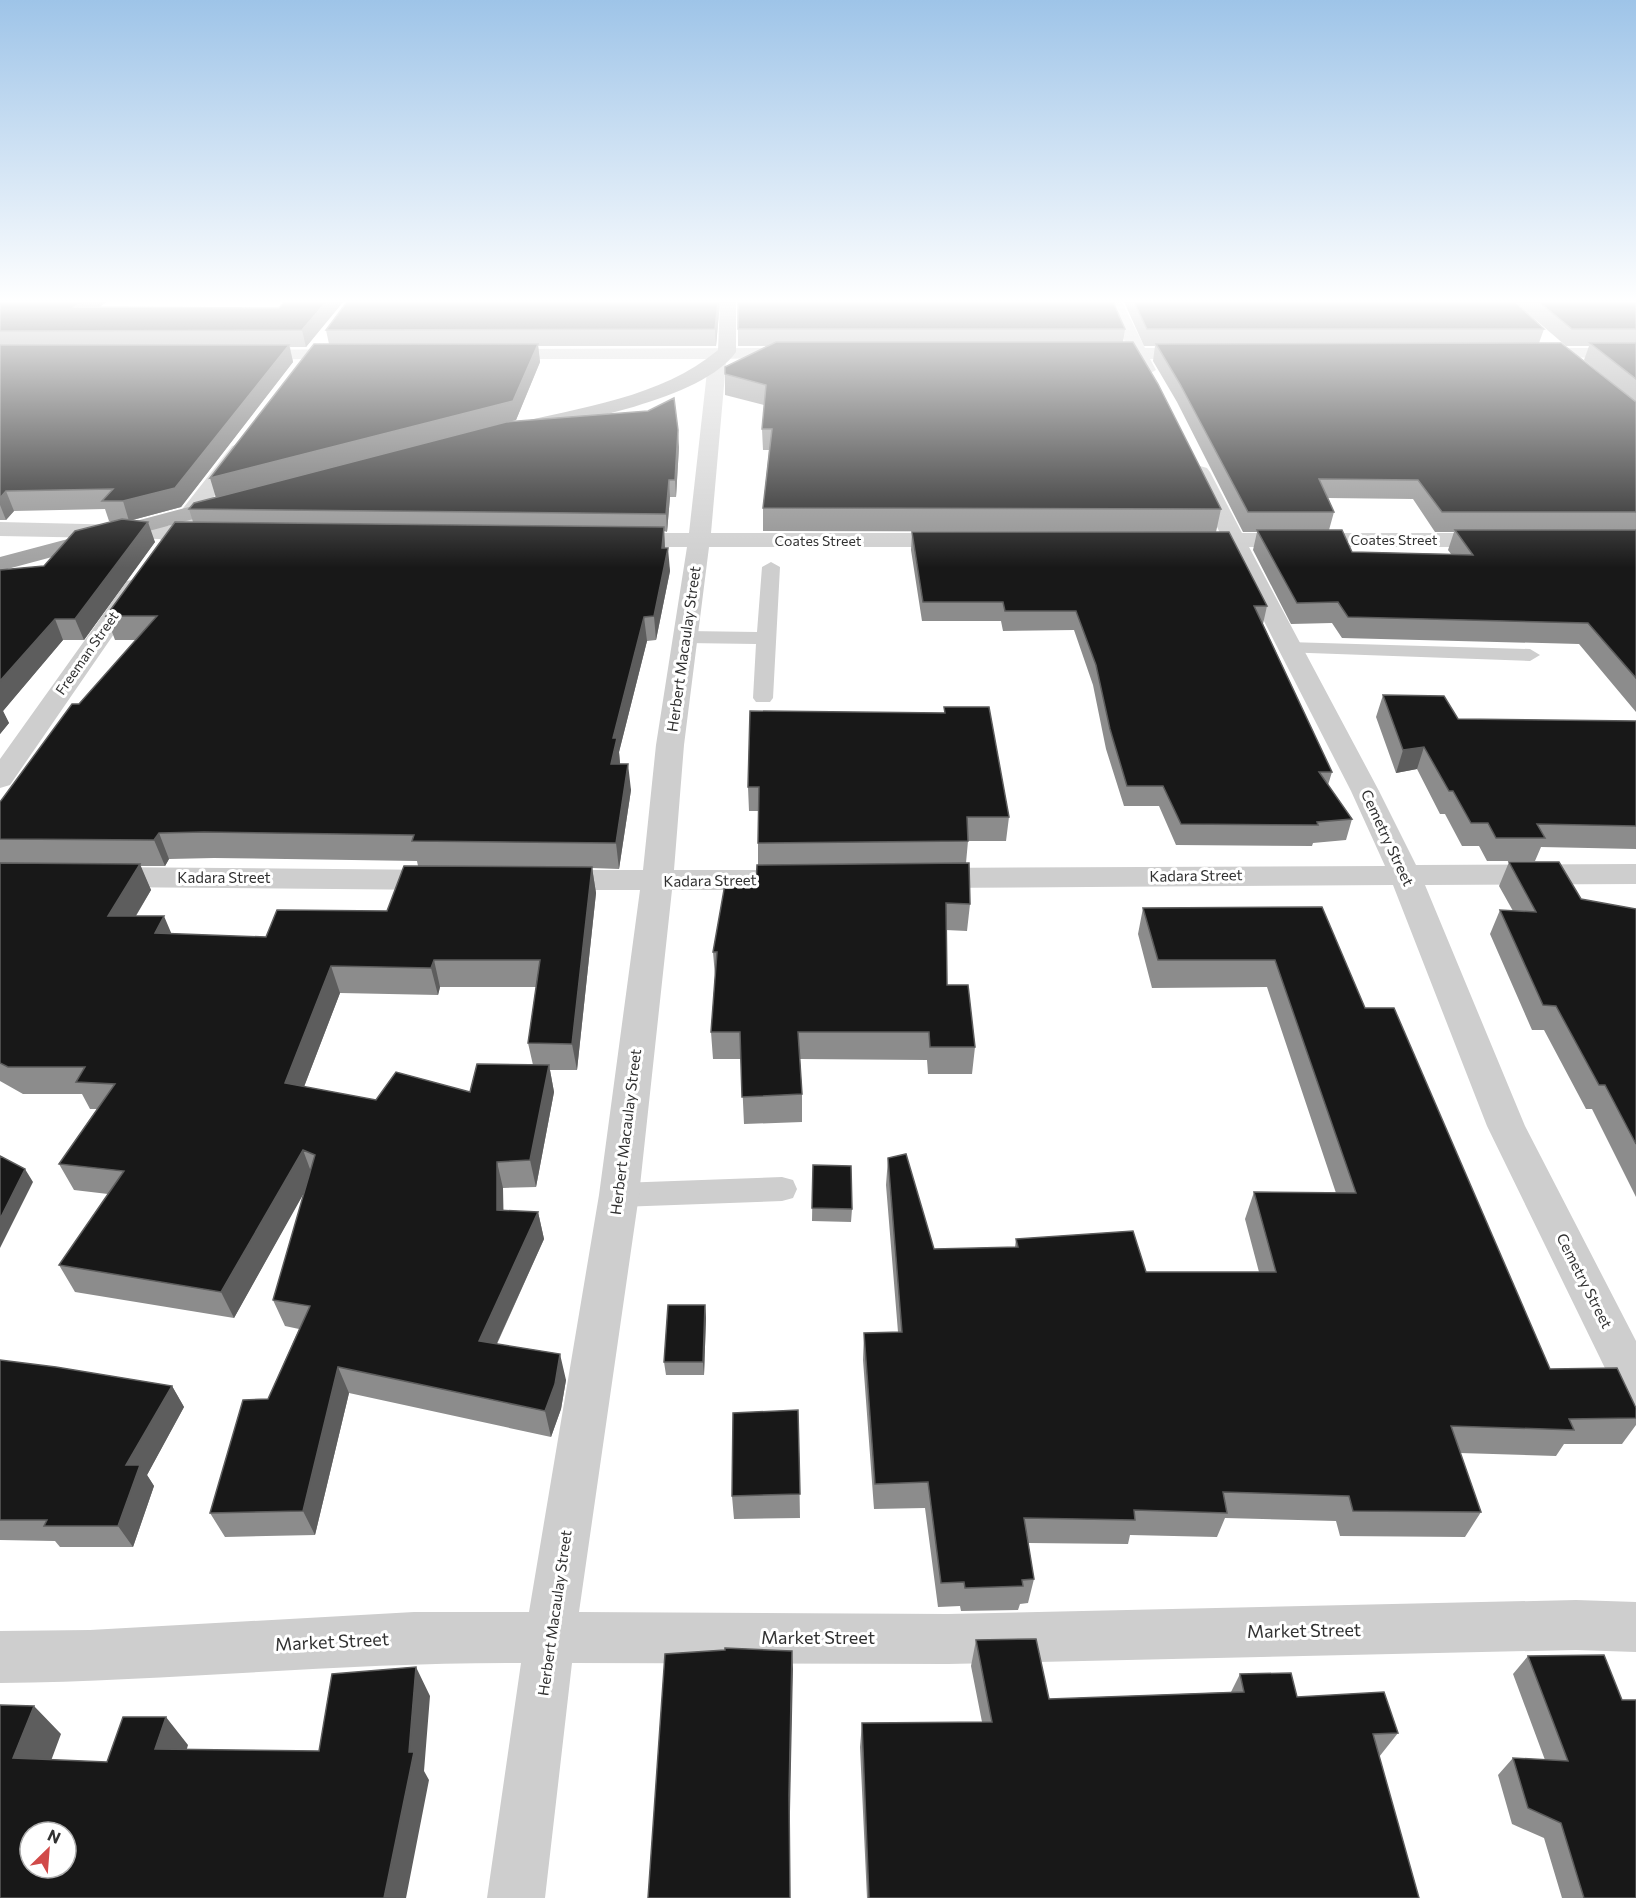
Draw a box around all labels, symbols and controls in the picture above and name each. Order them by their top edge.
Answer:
street label: Coates Street [1351,531,1438,548]
street label: Coates Street [775,532,862,549]
street label: Herbert Macaulay Street [662,565,704,733]
street label: Freeman Street [52,608,122,698]
street label: Cemetry Street [1358,787,1418,889]
street label: Kadara Street [1149,865,1243,885]
street label: Kadara Street [177,868,271,886]
street label: Kadara Street [663,870,757,890]
street label: Herbert Macaulay Street [606,1048,644,1216]
street label: Cemetry Street [1553,1230,1617,1331]
street label: Herbert Macaulay Street [533,1529,575,1697]
street label: Market Street [1247,1618,1361,1642]
street label: Market Street [761,1626,875,1648]
street label: Market Street [274,1627,389,1655]
north arrow [18,1820,78,1880]
text: N [45,1825,64,1847]

